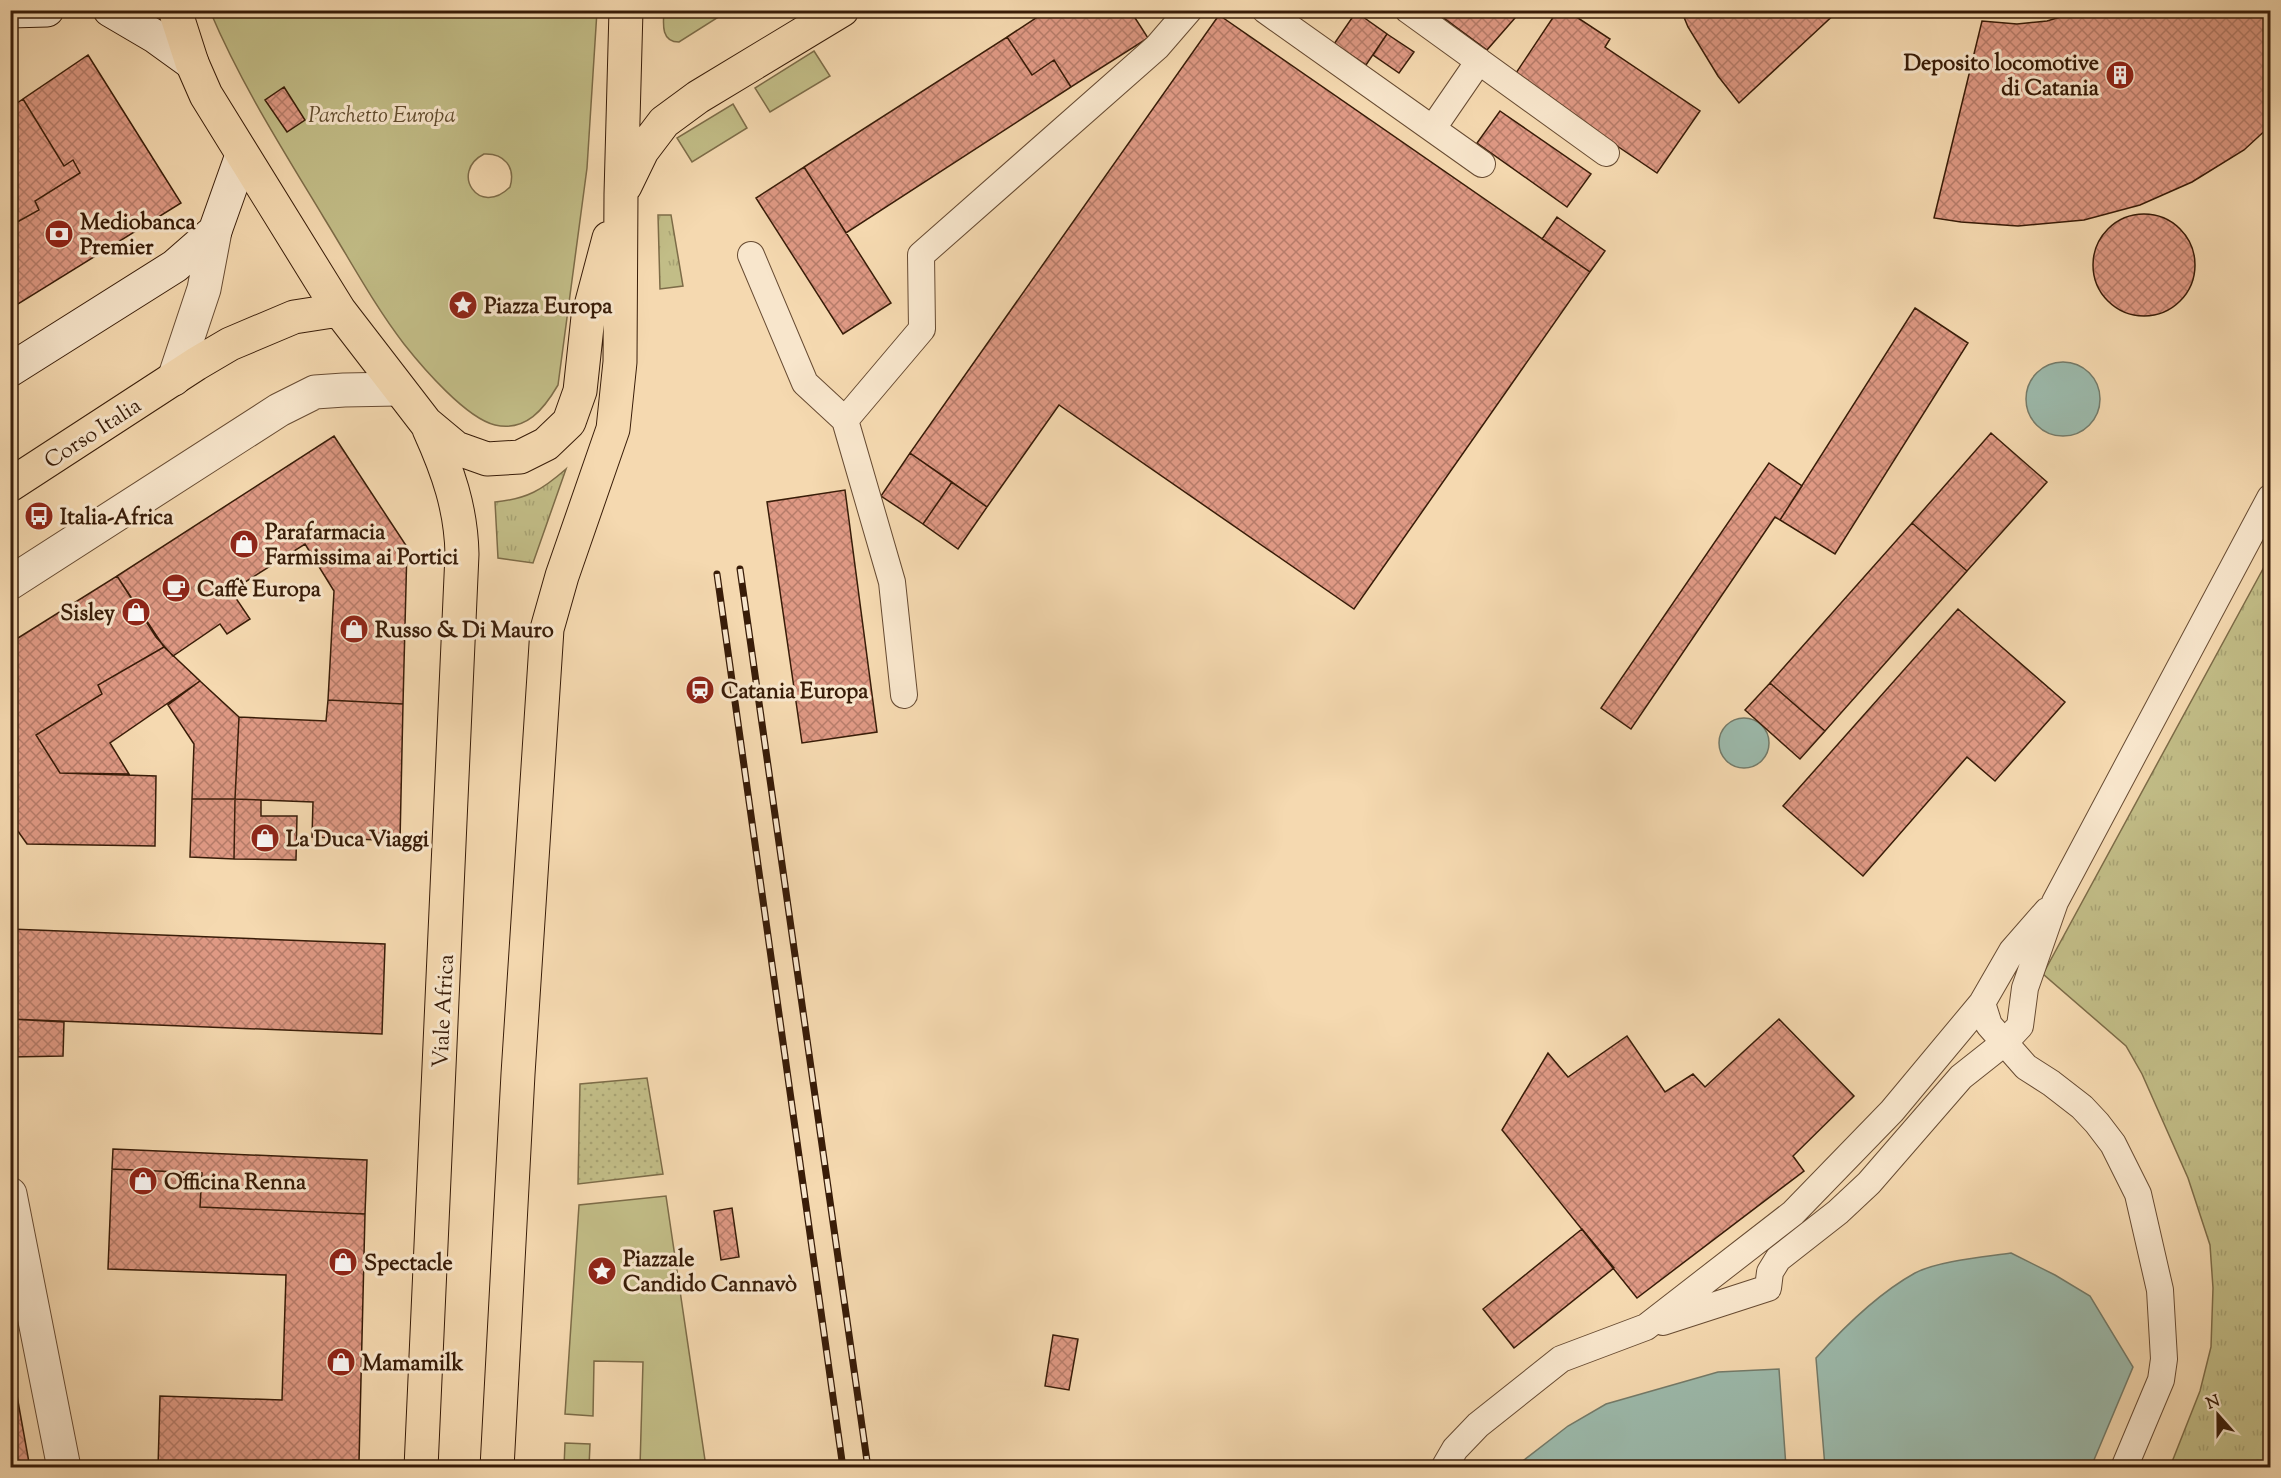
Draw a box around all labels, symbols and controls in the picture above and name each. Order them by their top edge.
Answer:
place label: Deposito locomotive di Catania [1904,49,2100,106]
building icon: Deposito locomotive di Catania [2104,59,2136,91]
park label: Parchetto Europa [308,101,456,133]
place label: Mediobanca Premier [80,208,196,265]
bank icon: Mediobanca Premier [43,218,75,250]
place icon: Piazza Europa [447,289,479,321]
place label: Piazza Europa [484,292,613,324]
street label: Corso Italia [39,391,149,478]
bus stop icon: Italia-Africa [23,500,55,532]
place label: Italia-Africa [60,503,174,535]
place label: Parafarmacia Farmissima ai Portici [265,518,459,575]
shop icon: Parafarmacia Farmissima ai Portici [228,528,260,560]
cafe icon: Caffè Europa [160,572,192,604]
place label: Caffè Europa [197,575,322,607]
shop icon: Sisley [120,596,152,628]
place label: Sisley [60,599,115,631]
shop icon: Russo & Di Mauro [338,613,370,645]
place label: Russo & Di Mauro [375,616,554,648]
station icon: Catania Europa [684,674,716,706]
place label: Catania Europa [721,677,869,709]
shop icon: La Duca Viaggi [249,822,281,854]
place label: La Duca Viaggi [286,825,430,857]
street label: Viale Africa [426,954,464,1069]
shop icon: Officina Renna [127,1165,159,1197]
place label: Officina Renna [164,1168,307,1200]
place label: Piazzale Candido Cannavò [623,1245,797,1302]
shop icon: Spectacle [327,1246,359,1278]
place label: Spectacle [364,1249,453,1281]
place icon: Piazzale Candido Cannavò [586,1255,618,1287]
shop icon: Mamamilk [325,1346,357,1378]
place label: Mamamilk [362,1349,464,1381]
north arrow [2188,1385,2248,1445]
text: N [2203,1390,2224,1416]

